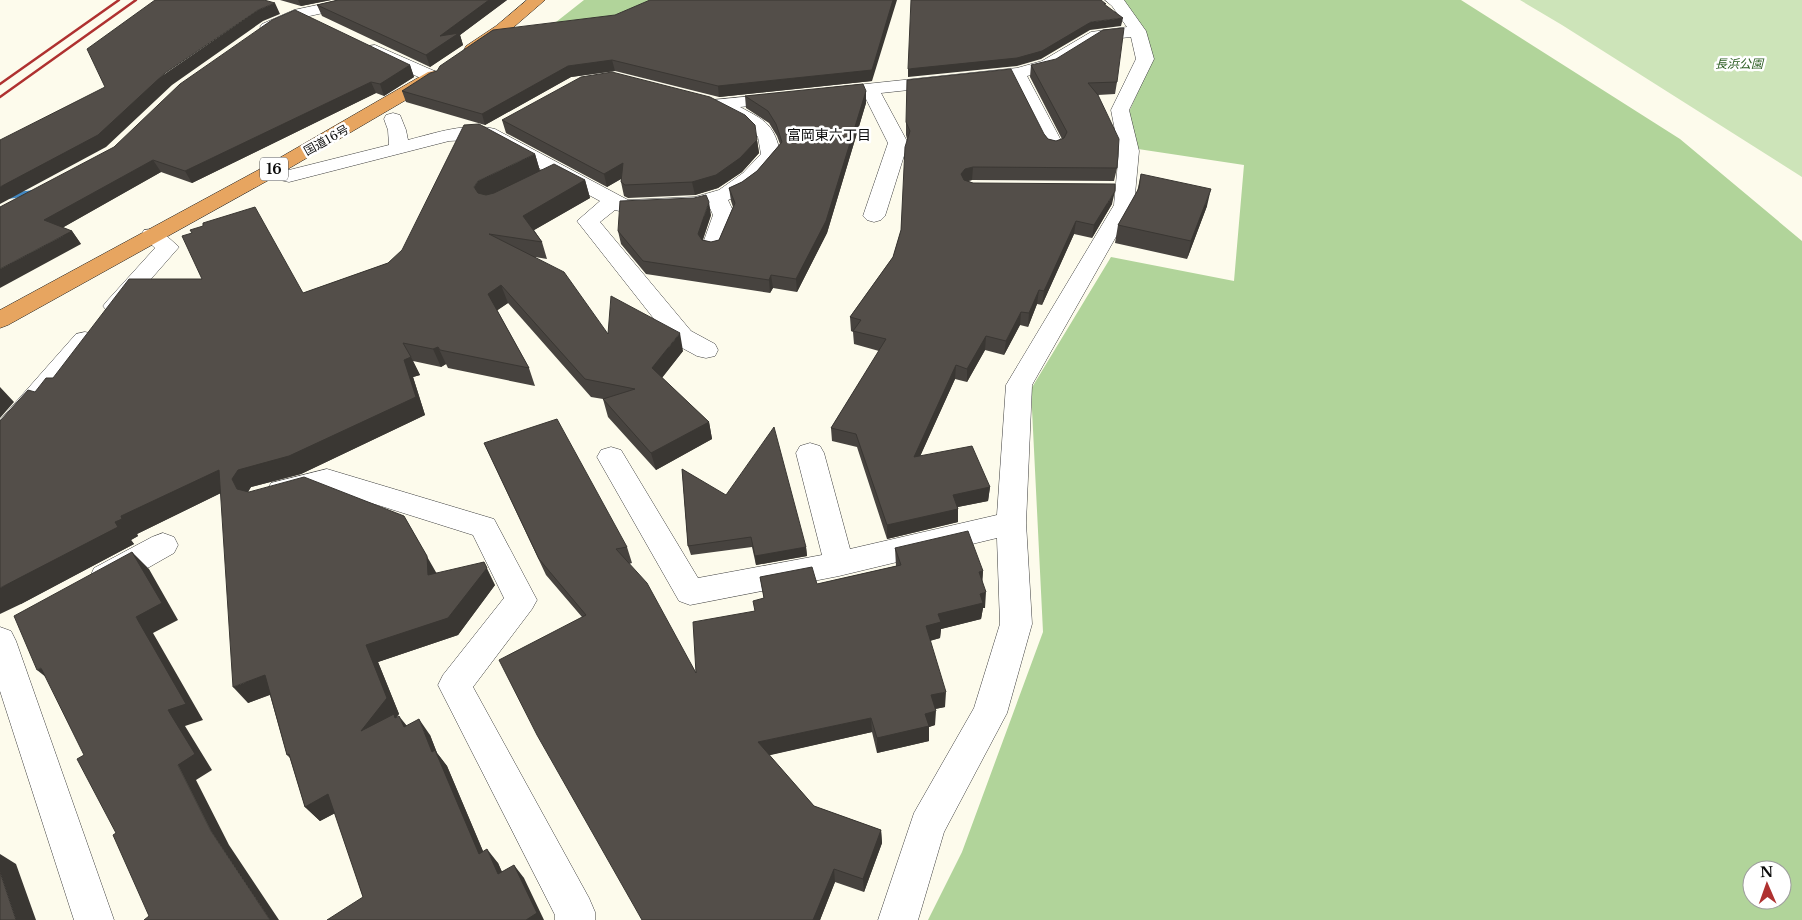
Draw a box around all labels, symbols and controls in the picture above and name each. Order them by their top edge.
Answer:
park label: 長浜公園 [1715,56,1765,71]
street label: 国道16号 [301,122,351,158]
district label: 富岡東六丁目 [787,126,871,144]
road number: 16 [260,157,288,180]
north arrow [1742,860,1792,910]
text: N [1760,863,1773,881]

